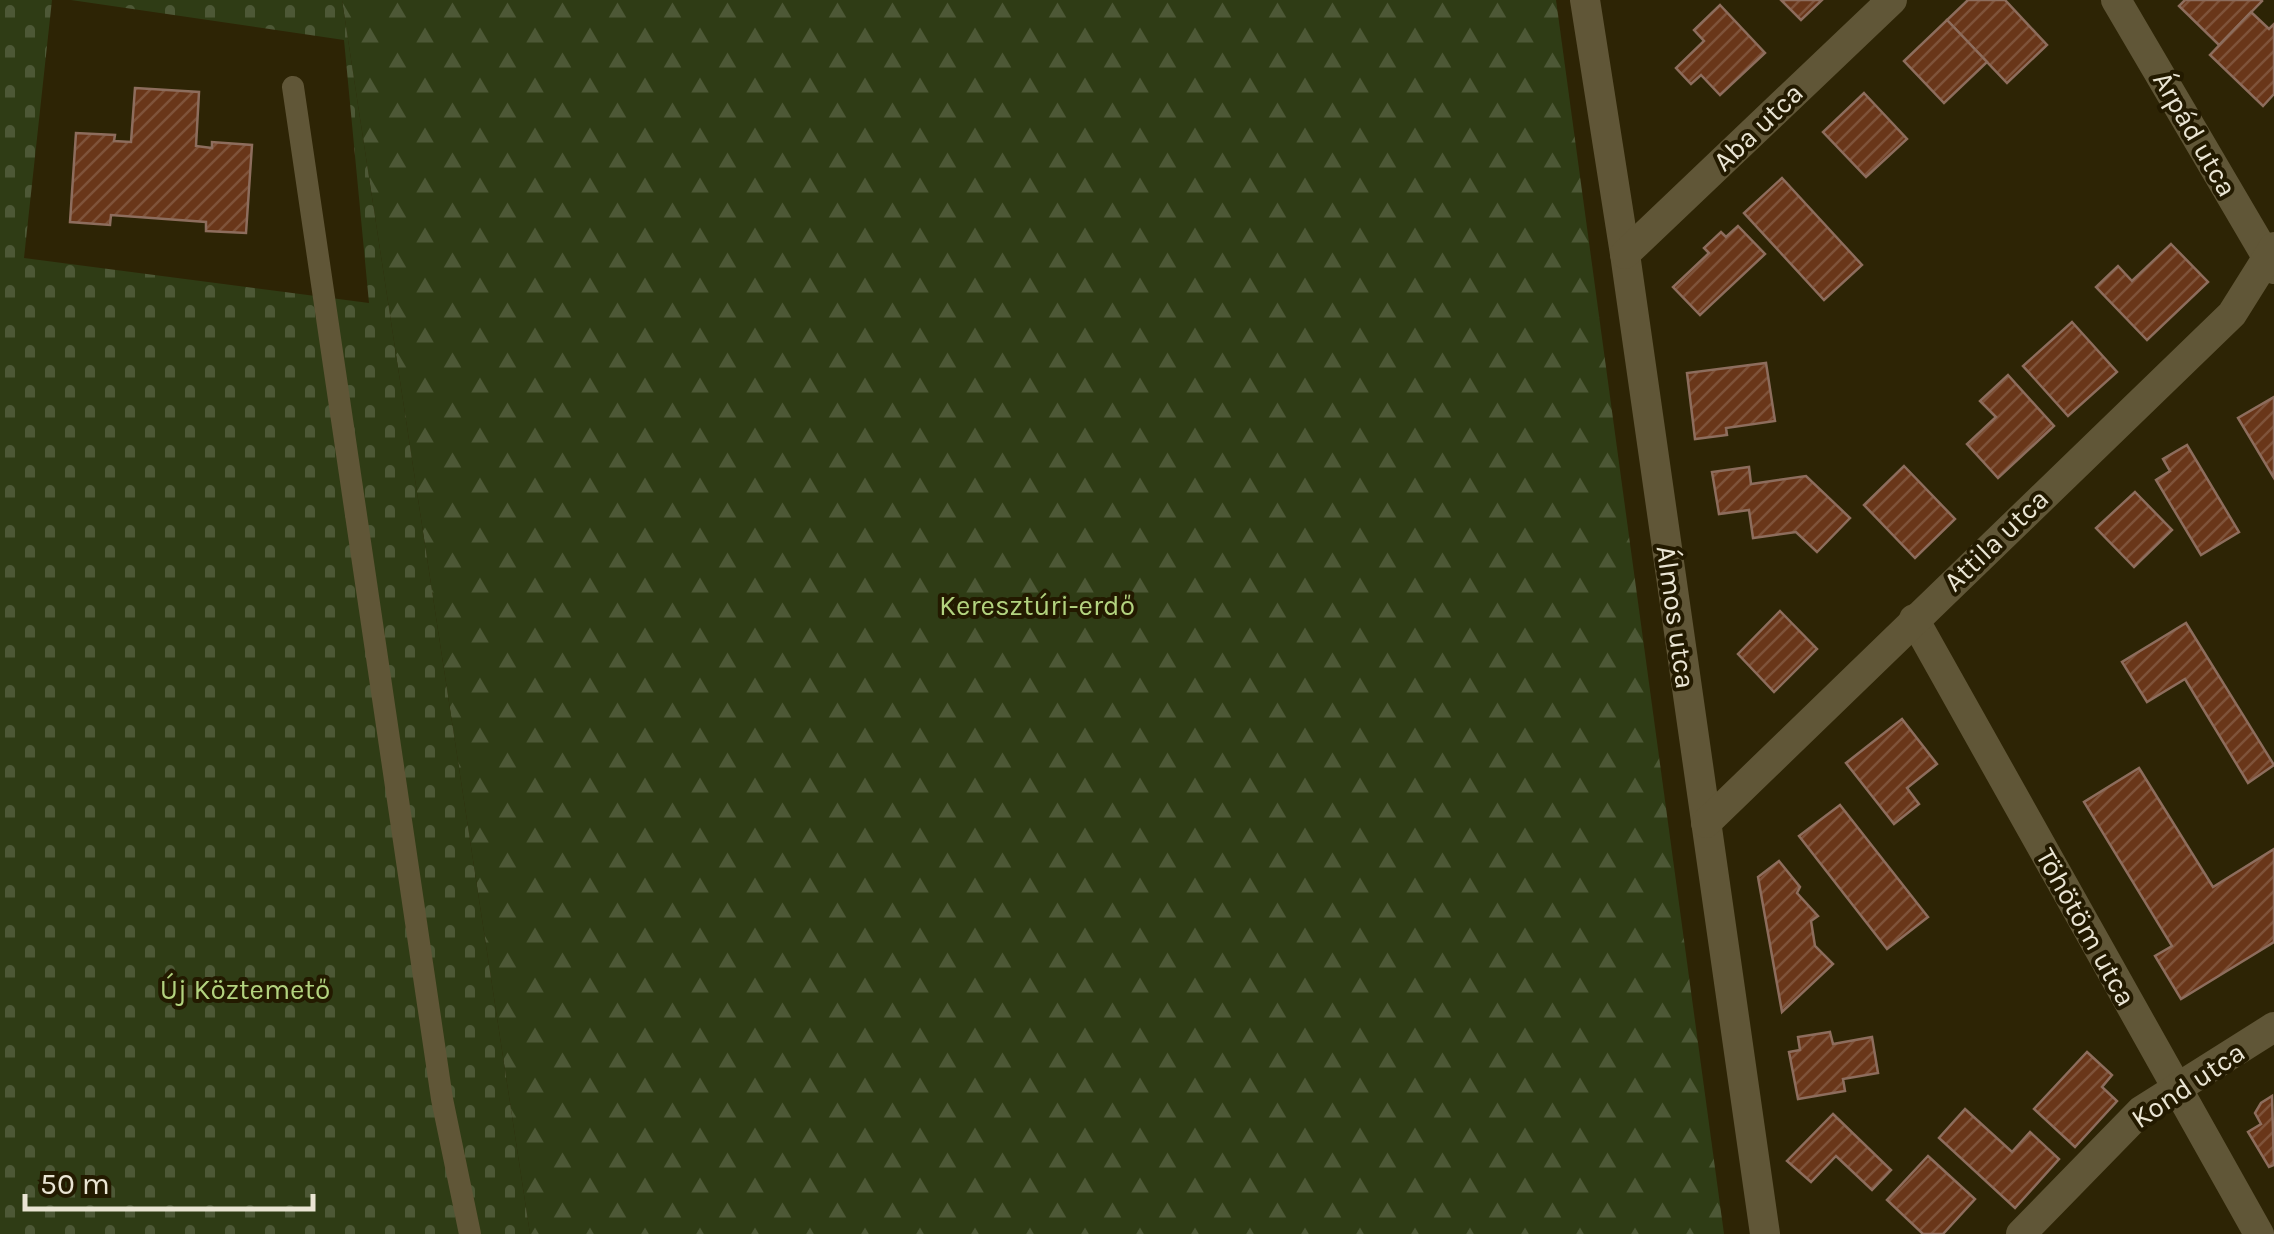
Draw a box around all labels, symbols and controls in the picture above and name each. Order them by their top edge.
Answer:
street label: Árpád utca [2146,65,2245,202]
street label: Aba utca [1706,76,1810,178]
street label: Attila utca [1937,482,2055,598]
street label: Álmos utca [1650,543,1703,691]
park label: Keresztúri-erdő [939,589,1135,622]
street label: Töhötöm utca [2029,842,2143,1012]
park label: Új Köztemető [160,972,330,1006]
street label: Kond utca [2125,1035,2251,1135]
scale bar [25,1149,312,1211]
text: 50 m [40,1166,110,1202]

